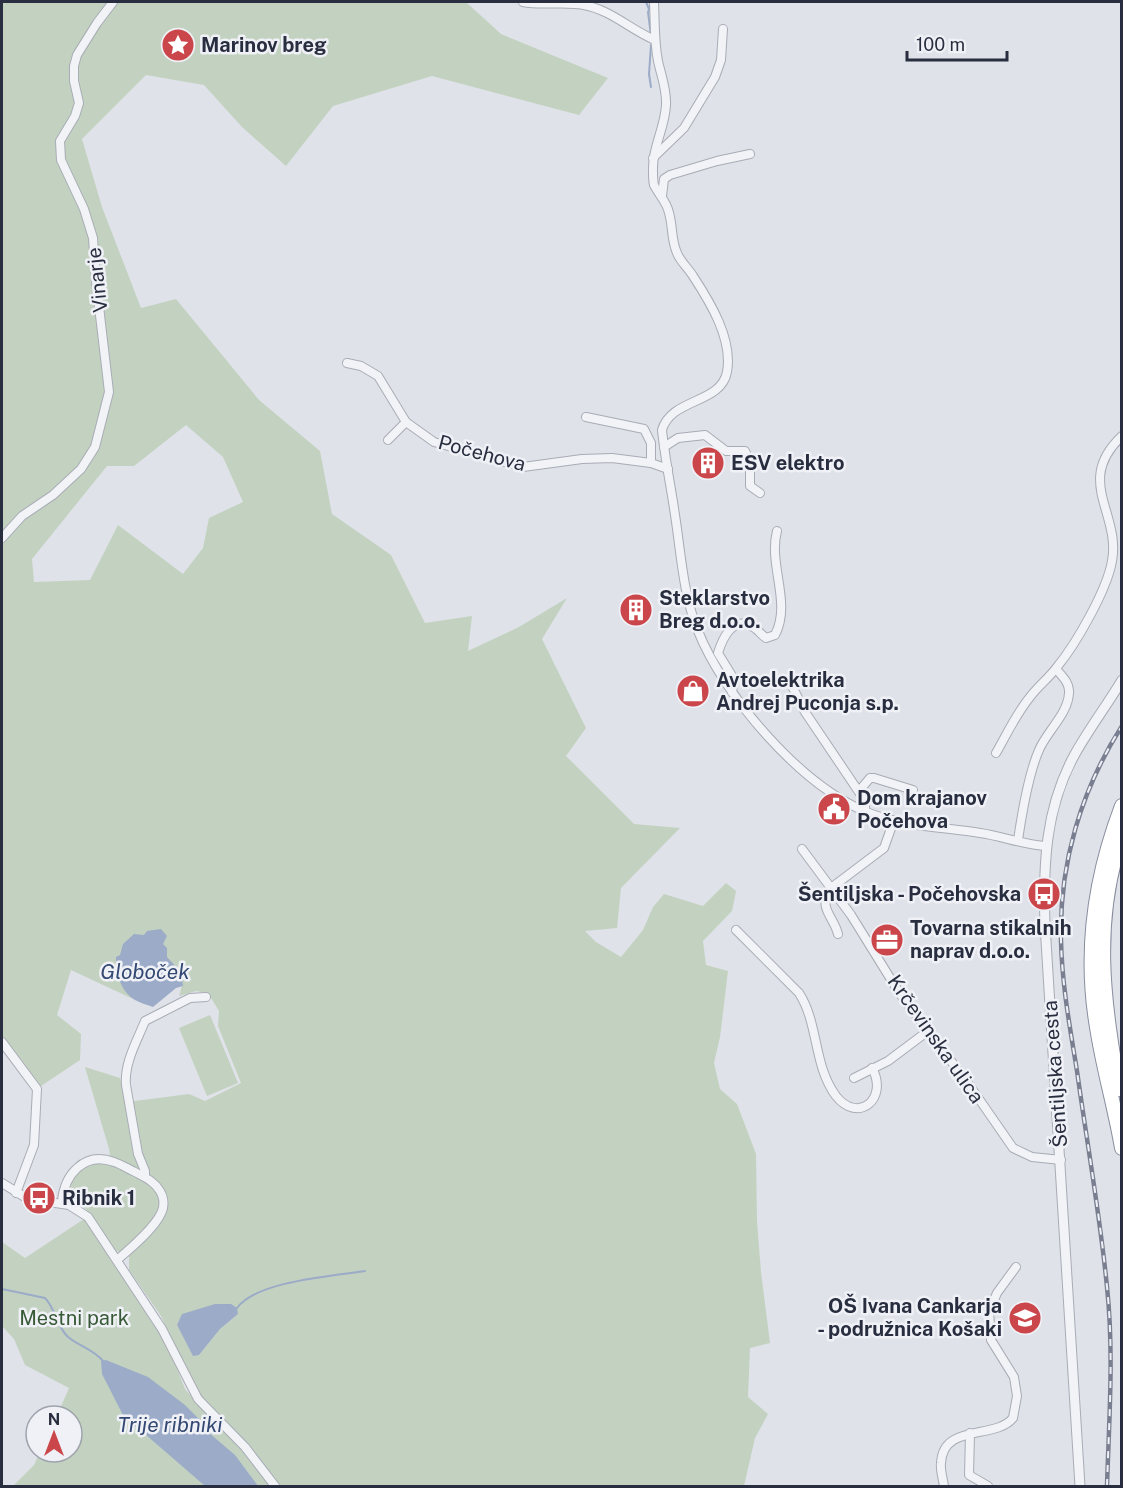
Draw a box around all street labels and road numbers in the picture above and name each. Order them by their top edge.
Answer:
street label: Vinarje [82,246,112,314]
street label: Počehova [436,430,528,476]
street label: Krčevinska ulica [883,970,989,1108]
street label: Šentiljska cesta [1038,1000,1072,1148]

